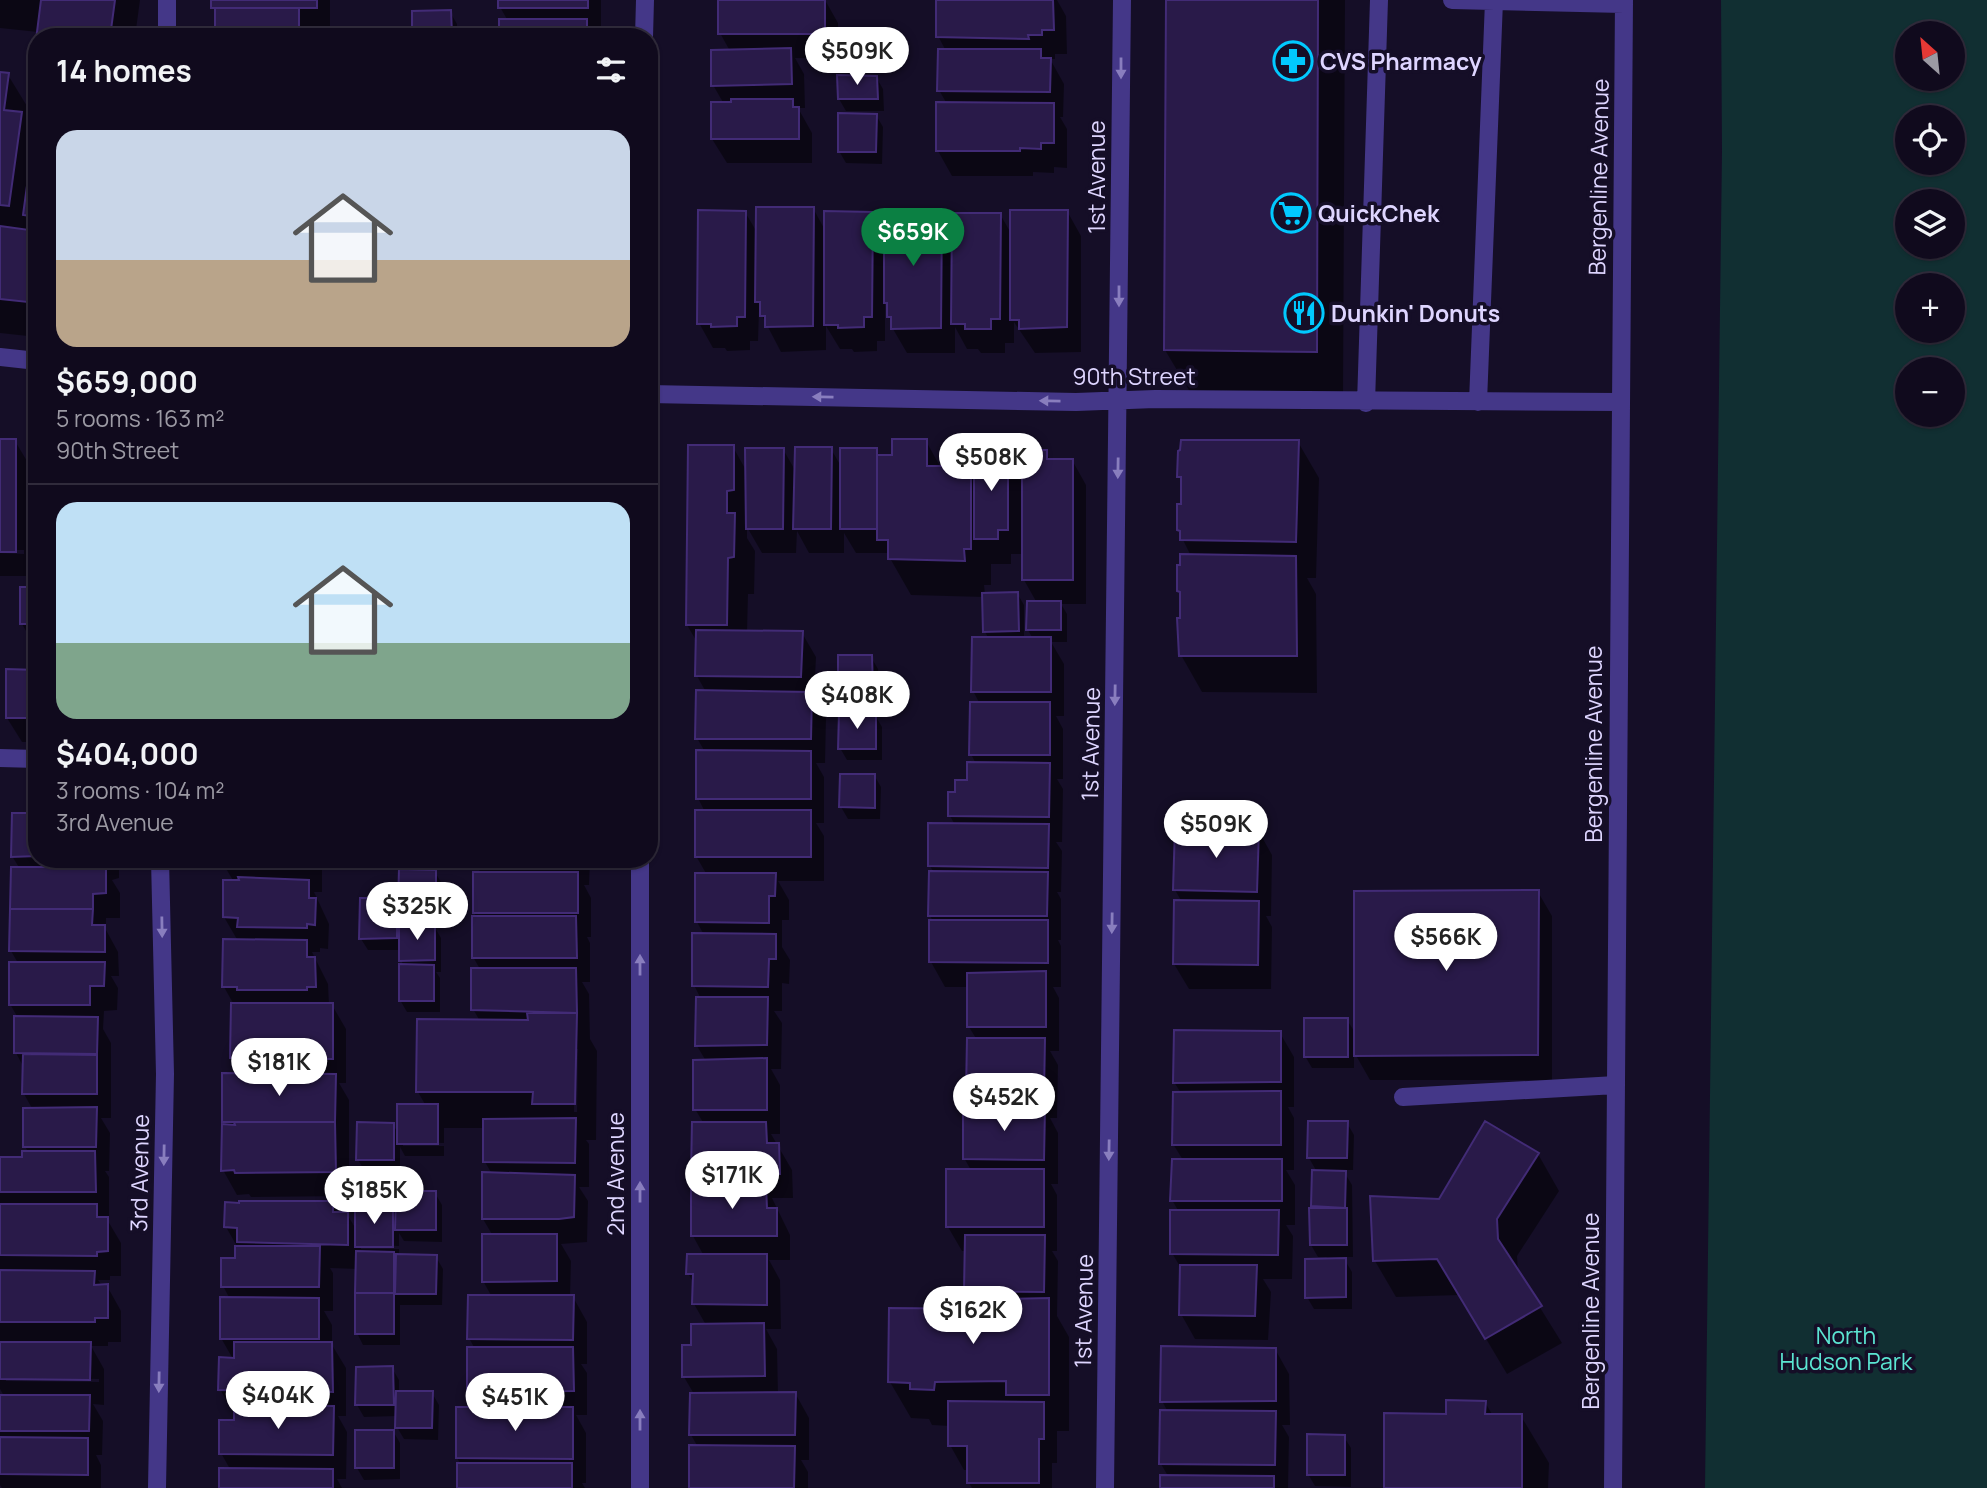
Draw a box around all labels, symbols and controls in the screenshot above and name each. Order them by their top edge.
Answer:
north arrow [1895,21,1965,91]
map controls [1895,21,1965,427]
pin: $509K [808,28,906,87]
text: $509K [821,34,893,66]
pharmacy icon: CVS Pharmacy [1272,40,1314,82]
place label: CVS Pharmacy [1320,45,1482,77]
text: 14 homes [56,50,192,91]
icon: filters [592,51,630,89]
one-way arrow [1115,57,1127,79]
street label: Bergenline Avenue [1580,78,1616,276]
button: locate [1895,105,1965,175]
street label: 1st Avenue [1080,120,1112,234]
icon: home [280,175,406,301]
button: layers [1895,189,1965,259]
supermarket icon: QuickChek [1270,192,1312,234]
place label: QuickChek [1318,197,1440,229]
pin: $659K [864,208,962,268]
text: $659K [877,215,949,247]
button: + [1895,273,1965,343]
one-way arrow [1113,285,1125,307]
restaurant icon: Dunkin' Donuts [1283,292,1325,334]
place label: Dunkin' Donuts [1331,297,1500,329]
button: − [1895,357,1965,427]
street label: 90th Street [1072,360,1196,392]
text: $659,000 [56,361,198,402]
one-way arrow [811,391,833,403]
one-way arrow [1039,395,1061,407]
text: 5 rooms · 163 m² [56,402,224,434]
text: 90th Street [56,434,179,466]
pin: $508K [942,434,1040,493]
text: $508K [955,440,1027,472]
one-way arrow [1112,457,1123,479]
icon: home [280,547,406,673]
street label: Bergenline Avenue [1577,646,1609,842]
pin: $408K [808,672,906,731]
text: $408K [821,678,893,710]
one-way arrow [1109,684,1121,706]
street label: 1st Avenue [1073,687,1107,801]
text: $404,000 [56,733,199,774]
text: 3 rooms · 104 m² [56,774,224,806]
pin: $509K [1167,800,1265,860]
text: 3rd Avenue [56,806,174,838]
text: $509K [1180,807,1252,839]
pin: $325K [368,883,466,942]
text: $325K [382,889,452,921]
one-way arrow [1106,912,1118,934]
pin: $566K [1397,914,1495,973]
one-way arrow [156,917,167,939]
text: $566K [1410,920,1482,952]
one-way arrow [634,954,646,976]
pin: $181K [230,1038,328,1098]
text: $181K [247,1045,311,1077]
pin: $452K [955,1074,1053,1133]
text: $452K [969,1080,1039,1112]
street label: 2nd Avenue [599,1112,631,1236]
street label: 3rd Avenue [122,1114,156,1232]
one-way arrow [1103,1139,1115,1161]
one-way arrow [158,1144,169,1166]
pin: $171K [683,1152,781,1211]
text: $171K [701,1158,763,1190]
pin: $185K [325,1166,423,1226]
text: $185K [341,1173,407,1205]
one-way arrow [634,1181,646,1203]
street label: Bergenline Avenue [1574,1213,1606,1409]
street label: 1st Avenue [1066,1254,1100,1368]
pin: $162K [924,1286,1022,1346]
text: $162K [939,1293,1007,1325]
park label: North Hudson Park [1780,1319,1913,1377]
one-way arrow [153,1372,165,1394]
pin: $404K [229,1372,327,1431]
pin: $451K [466,1374,564,1433]
text: $404K [242,1378,314,1410]
text: $451K [482,1380,548,1412]
one-way arrow [634,1409,646,1431]

